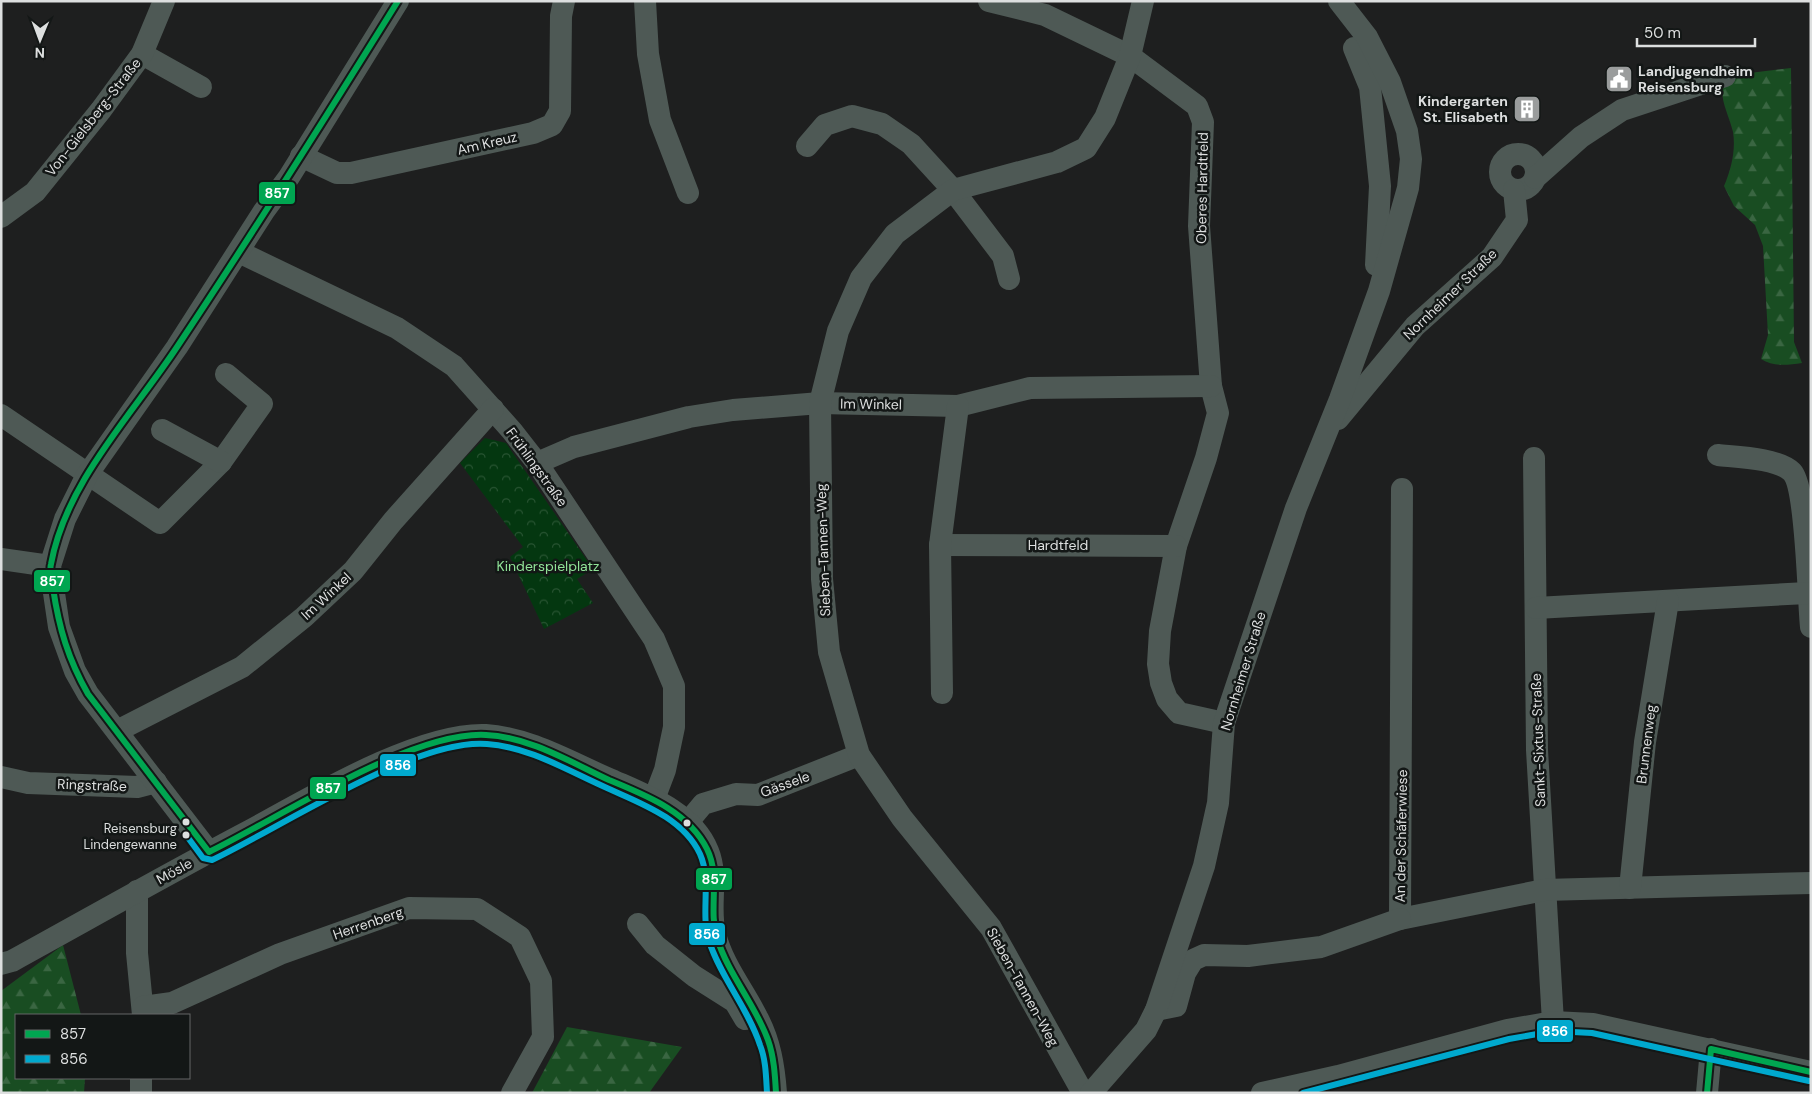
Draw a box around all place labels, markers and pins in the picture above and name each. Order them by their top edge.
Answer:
place label: Landjugendheim Reisensburg [1638,62,1753,96]
public building icon: Landjugendheim Reisensburg [1604,64,1634,94]
place label: Kindergarten St. Elisabeth [1418,92,1508,126]
building icon: Kindergarten St. Elisabeth [1512,94,1542,124]
unlabelled marker [181,817,191,827]
unlabelled marker [682,818,692,828]
place label: Reisensburg Lindengewanne [83,820,177,853]
marker: Reisensburg Lindengewanne [181,830,191,840]

